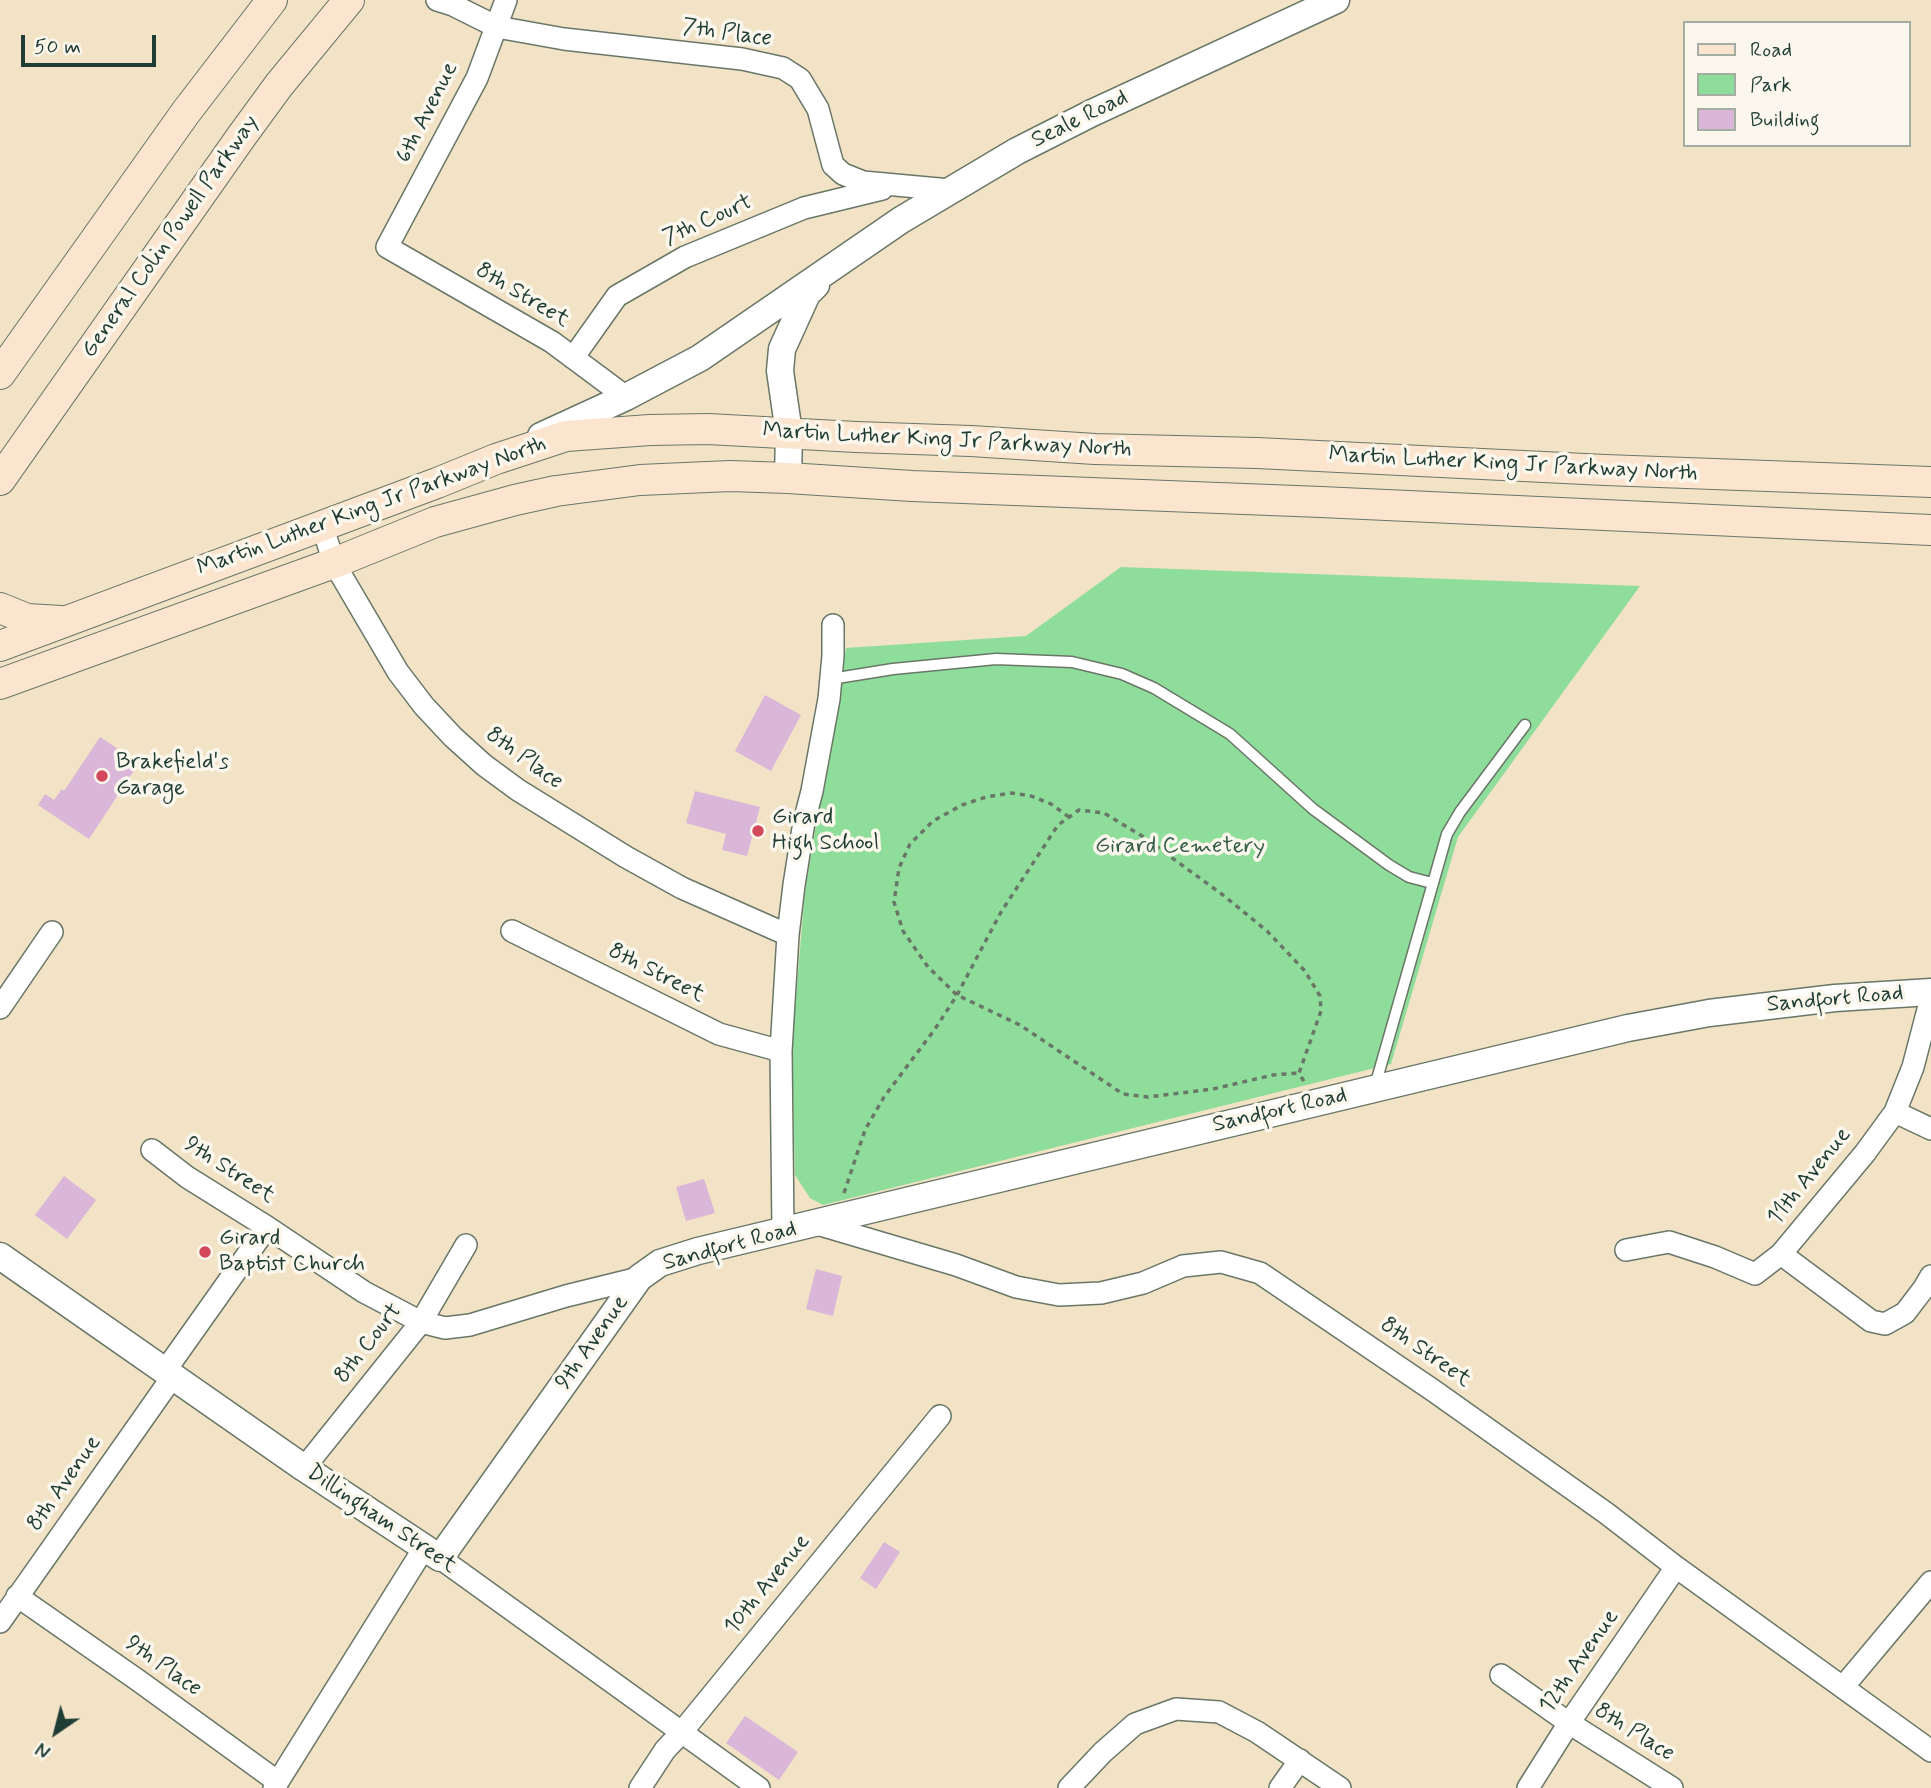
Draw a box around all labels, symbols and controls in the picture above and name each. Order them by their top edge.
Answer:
street label: 7th Place [680,14,774,54]
scale bar [24,21,159,65]
legend [1682,21,1910,147]
text: 50 m [34,33,81,61]
text: Road [1750,36,1792,64]
street label: 6th Avenue [391,58,465,168]
text: Park [1750,71,1792,99]
street label: Seale Road [1027,85,1133,155]
text: Building [1750,106,1820,134]
street label: General Colin Powell Parkway [76,110,266,364]
street label: 7th Court [659,189,757,253]
street label: 8th Street [470,257,574,335]
street label: Martin Luther King Jr Parkway North [762,418,1132,464]
street label: Martin Luther King Jr Parkway North [194,431,550,583]
street label: Martin Luther King Jr Parkway North [1328,442,1698,488]
street label: 8th Place [480,722,568,796]
place label: Brakefield's Garage [116,749,229,803]
marker: Brakefield's Garage [94,768,110,784]
place label: Girard High School [772,804,879,858]
marker: Girard High School [750,823,766,839]
park label: Girard Cemetery [1095,833,1265,861]
street label: 8th Street [603,938,709,1010]
street label: Sandfort Road [1766,980,1904,1020]
street label: Sandfort Road [1210,1082,1350,1140]
street label: 11th Avenue [1762,1123,1858,1231]
street label: 9th Street [178,1131,280,1211]
street label: Sandfort Road [660,1216,800,1278]
place label: Girard Baptist Church [219,1225,365,1279]
marker: Girard Baptist Church [197,1244,213,1260]
street label: 9th Avenue [550,1290,636,1396]
street label: 8th Court [329,1299,409,1389]
street label: 8th Street [1374,1312,1476,1394]
street label: 8th Avenue [22,1431,108,1537]
street label: Dillingham Street [301,1460,461,1580]
street label: 10th Avenue [719,1529,817,1641]
street label: 12th Avenue [1534,1605,1626,1719]
street label: 9th Place [119,1631,207,1703]
north arrow [21,1697,91,1767]
street label: 8th Place [1589,1698,1679,1768]
text: N [31,1736,56,1763]

